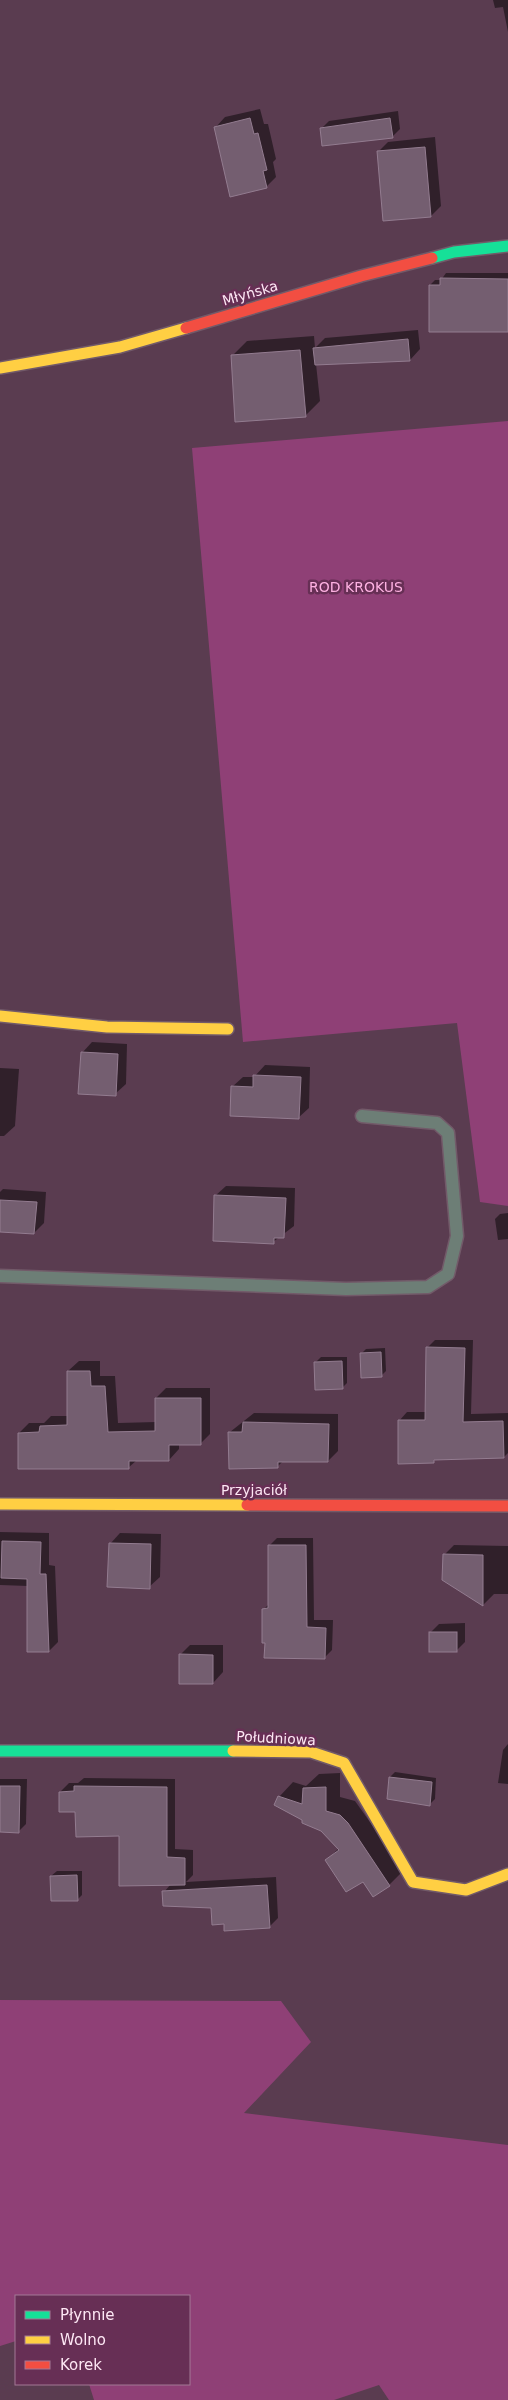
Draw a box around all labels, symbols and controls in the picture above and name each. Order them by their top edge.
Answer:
street label: Młyńska [220,277,280,309]
park label: ROD KROKUS [309,579,403,595]
street label: Przyjaciół [221,1482,287,1498]
street label: Południowa [236,1728,316,1748]
legend [15,2295,190,2385]
text: Płynnie [60,2306,115,2324]
text: Wolno [60,2331,106,2349]
text: Korek [60,2356,102,2374]

